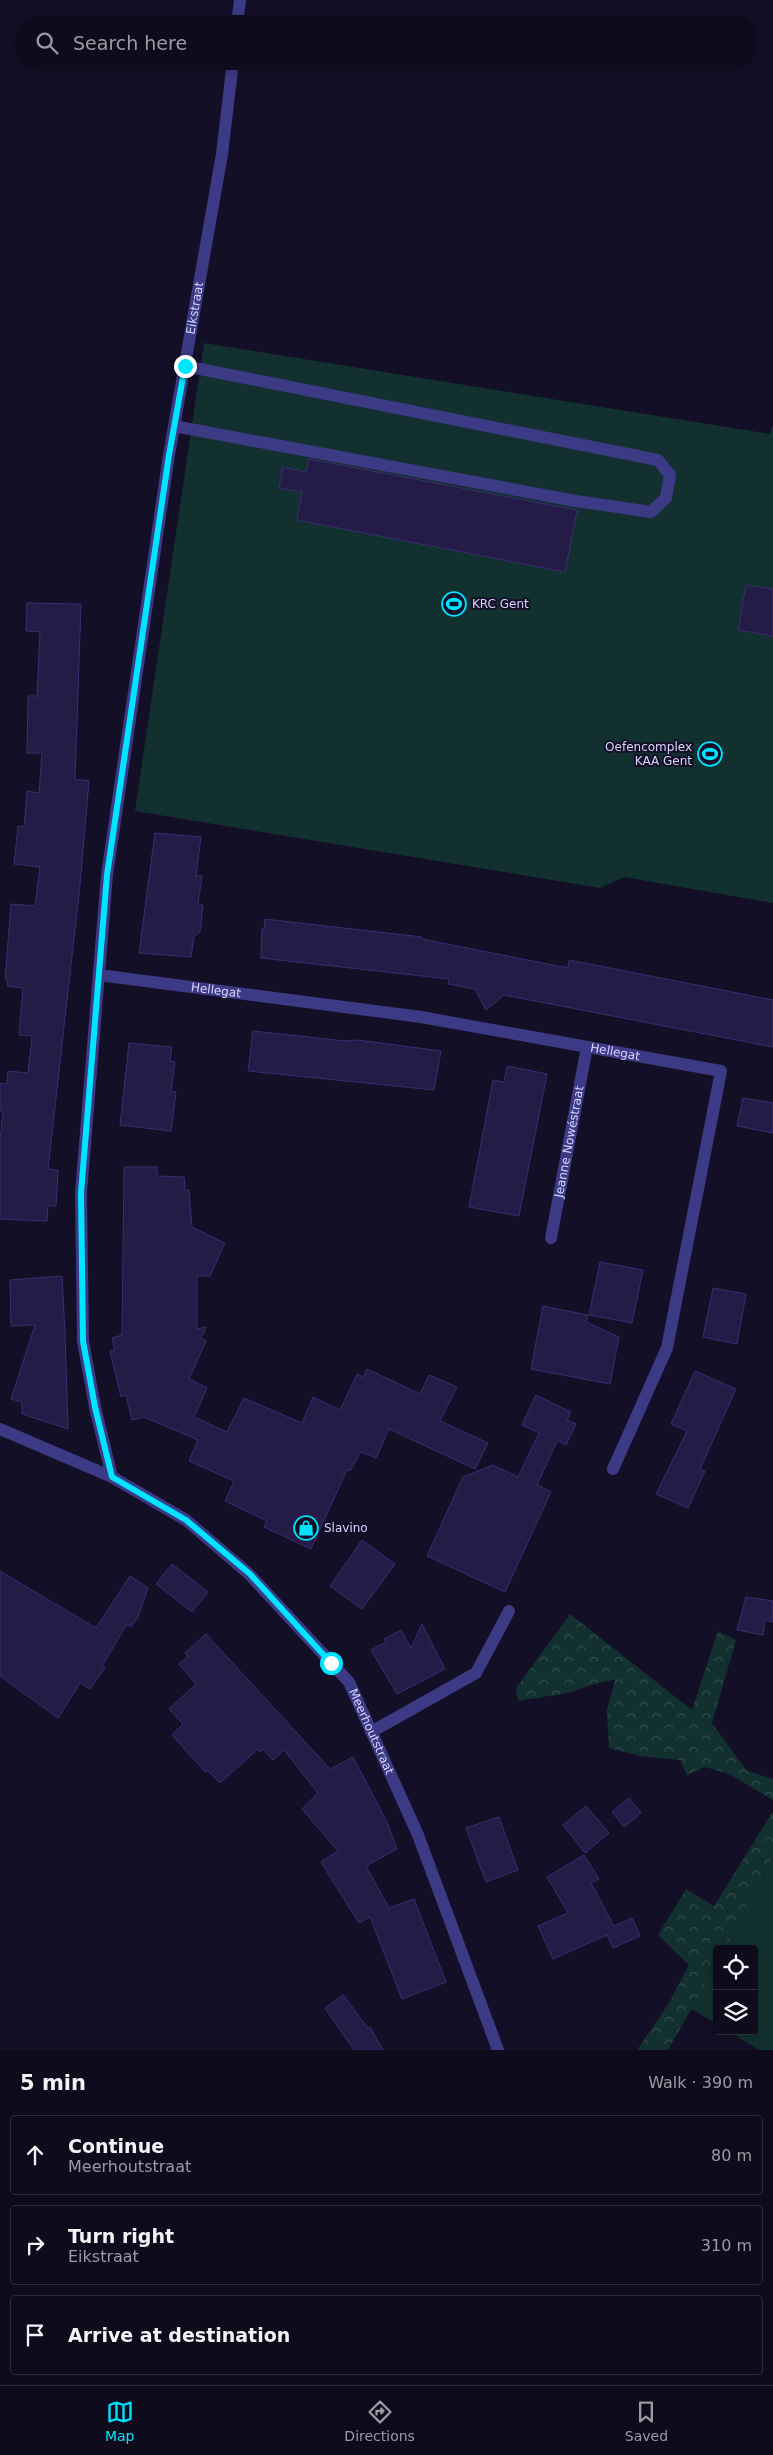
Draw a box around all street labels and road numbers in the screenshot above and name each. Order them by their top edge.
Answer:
street label: Eikstraat [183,280,206,335]
street label: Hellegat [190,980,242,1000]
street label: Hellegat [589,1041,641,1063]
street label: Jeanne Nowéstraat [552,1084,587,1200]
street label: Meerhoutstraat [346,1687,397,1777]

